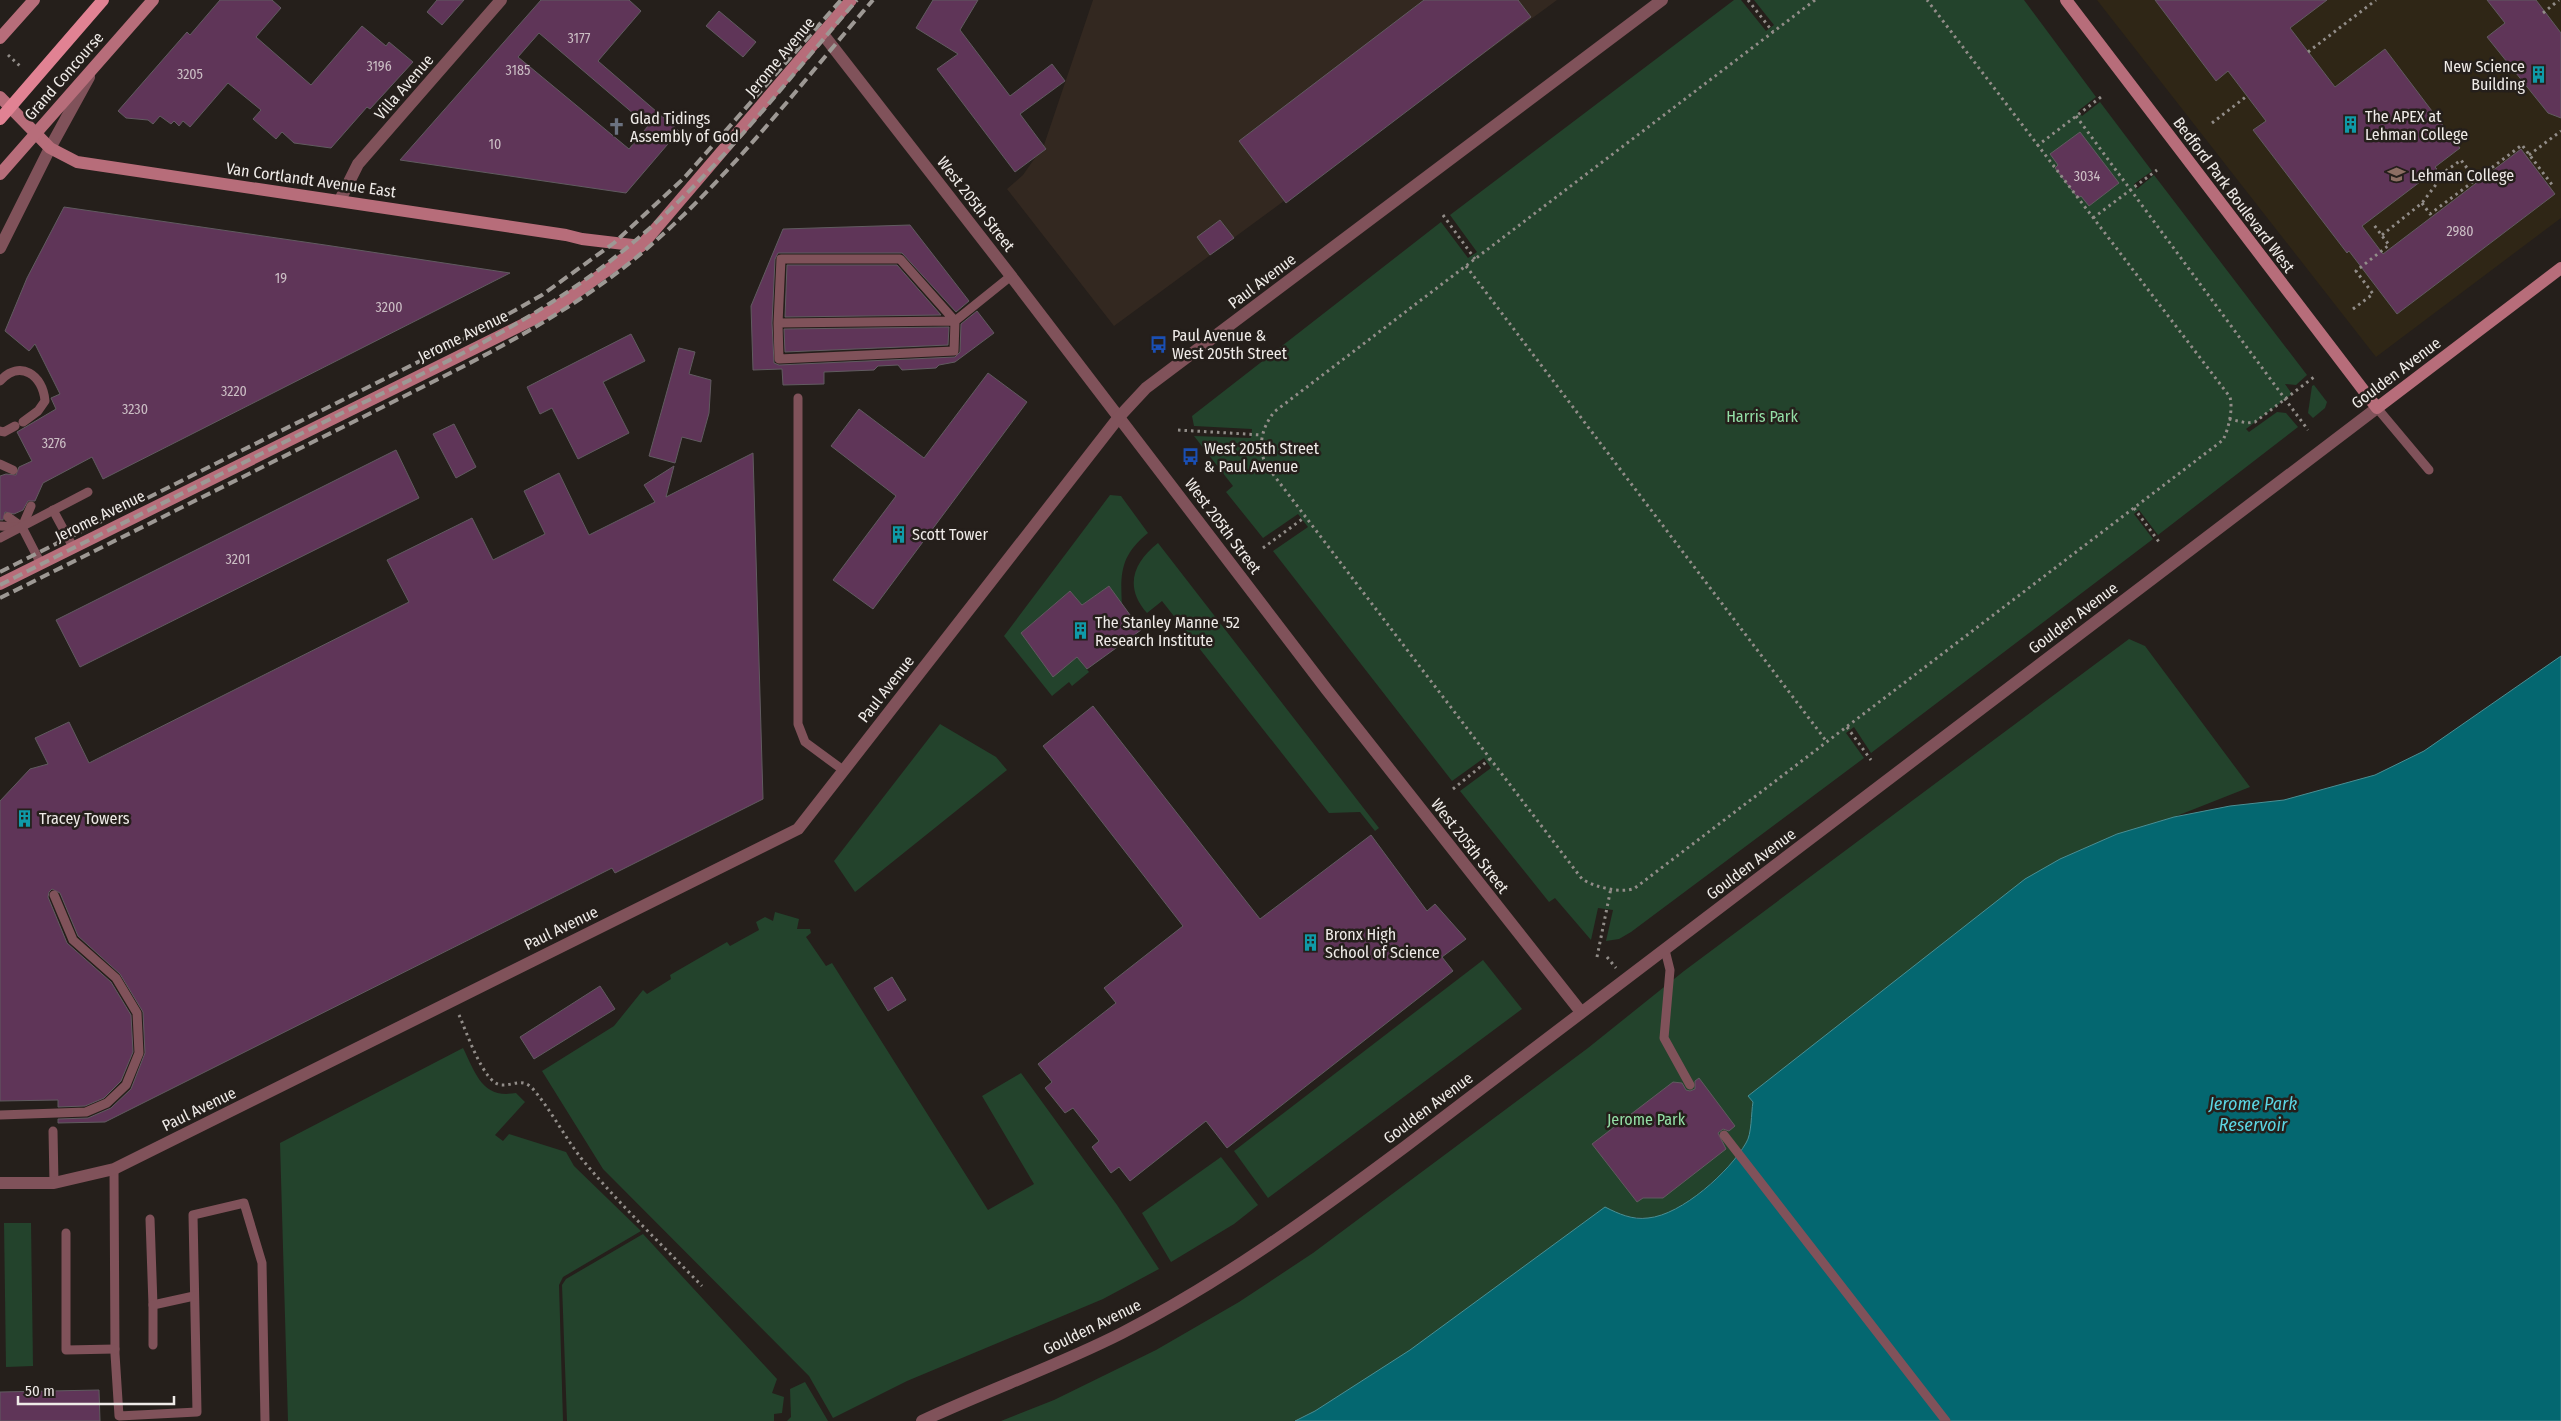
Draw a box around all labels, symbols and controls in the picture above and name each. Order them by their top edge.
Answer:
street label: Jerome Avenue [741,13,819,101]
street label: Grand Concourse [20,28,108,124]
house number: 3177 [568,30,591,47]
street label: Villa Avenue [371,50,438,124]
place label: New Science Building [2444,57,2525,94]
house number: 3196 [366,58,392,75]
house number: 3185 [506,62,530,79]
building icon: New Science Building [2529,65,2549,85]
house number: 3205 [177,66,203,83]
place label: The APEX at Lehman College [2365,107,2468,144]
place label: Glad Tidings Assembly of God [630,109,739,146]
street label: Bedford Park Boulevard West [2169,114,2299,277]
building icon: The APEX at Lehman College [2341,115,2361,135]
church icon: Glad Tidings Assembly of God [606,117,626,137]
house number: 10 [489,136,501,153]
street label: West 205th Street [933,153,1019,256]
street label: Van Cortlandt Avenue East [225,159,398,201]
school or university icon: Lehman College [2387,165,2407,185]
place label: Lehman College [2411,166,2514,185]
house number: 3034 [2074,168,2100,185]
house number: 2980 [2446,223,2474,240]
street label: Paul Avenue [1224,249,1300,313]
house number: 19 [275,270,287,287]
house number: 3200 [376,299,402,316]
street label: Jerome Avenue [415,306,511,366]
place label: Paul Avenue & West 205th Street [1172,326,1288,363]
street label: Goulden Avenue [2348,333,2444,413]
bus stop icon: Paul Avenue & West 205th Street [1148,334,1168,354]
house number: 3220 [221,383,247,400]
house number: 3230 [122,401,148,418]
park label: Harris Park [1726,407,1798,426]
house number: 3276 [42,435,66,452]
place label: West 205th Street & Paul Avenue [1204,439,1320,476]
bus stop icon: West 205th Street & Paul Avenue [1180,447,1200,467]
street label: West 205th Street [1181,474,1266,578]
street label: Jerome Avenue [52,486,148,546]
building icon: Scott Tower [888,524,908,544]
place label: Scott Tower [912,525,988,544]
house number: 3201 [226,551,250,568]
street label: Goulden Avenue [2025,578,2121,658]
place label: The Stanley Manne '52 Research Institute [1095,613,1240,650]
building icon: The Stanley Manne '52 Research Institute [1071,621,1091,641]
street label: Paul Avenue [854,652,918,726]
street label: West 205th Street [1427,795,1513,898]
building icon: Tracey Towers [15,808,35,828]
place label: Tracey Towers [39,809,130,828]
street label: Goulden Avenue [1703,824,1799,904]
street label: Paul Avenue [521,902,601,954]
place label: Bronx High School of Science [1325,925,1440,962]
building icon: Bronx High School of Science [1301,933,1321,953]
street label: Goulden Avenue [1380,1068,1476,1148]
street label: Paul Avenue [159,1083,239,1135]
water label: Jerome Park Reservoir [2208,1093,2297,1136]
park label: Jerome Park [1607,1110,1686,1129]
street label: Goulden Avenue [1040,1295,1144,1359]
scale bar [18,1374,174,1406]
text: 50 m [25,1382,55,1400]

